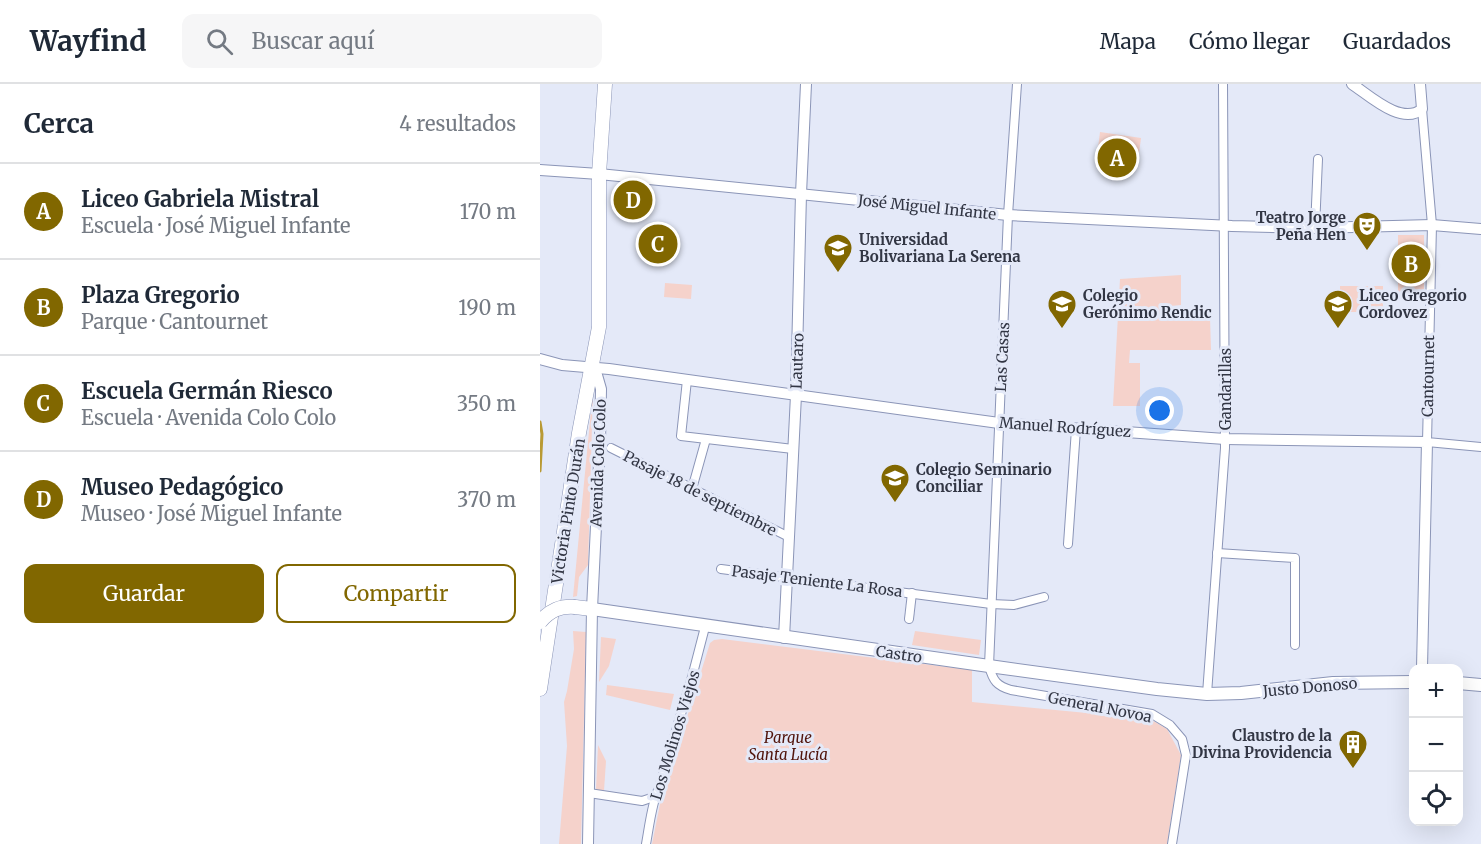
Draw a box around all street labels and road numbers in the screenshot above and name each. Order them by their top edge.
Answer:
street label: José Miguel Infante [856,190,997,224]
street label: Las Casas [991,322,1013,392]
street label: Lautaro [787,332,807,389]
street label: Cantournet [1418,335,1438,417]
street label: Gandarillas [1216,348,1235,430]
street label: Avenida Colo Colo [586,398,610,528]
street label: Manuel Rodríguez [998,413,1132,441]
street label: Victoria Pinto Durán [547,437,589,586]
street label: Pasaje 18 de septiembre [620,446,780,540]
street label: Pasaje Teniente La Rosa [730,561,904,601]
street label: Castro [875,641,924,667]
street label: Los Molinos Viejos [646,668,704,802]
street label: Justo Donoso [1261,673,1358,701]
street label: General Novoa [1046,688,1154,726]

